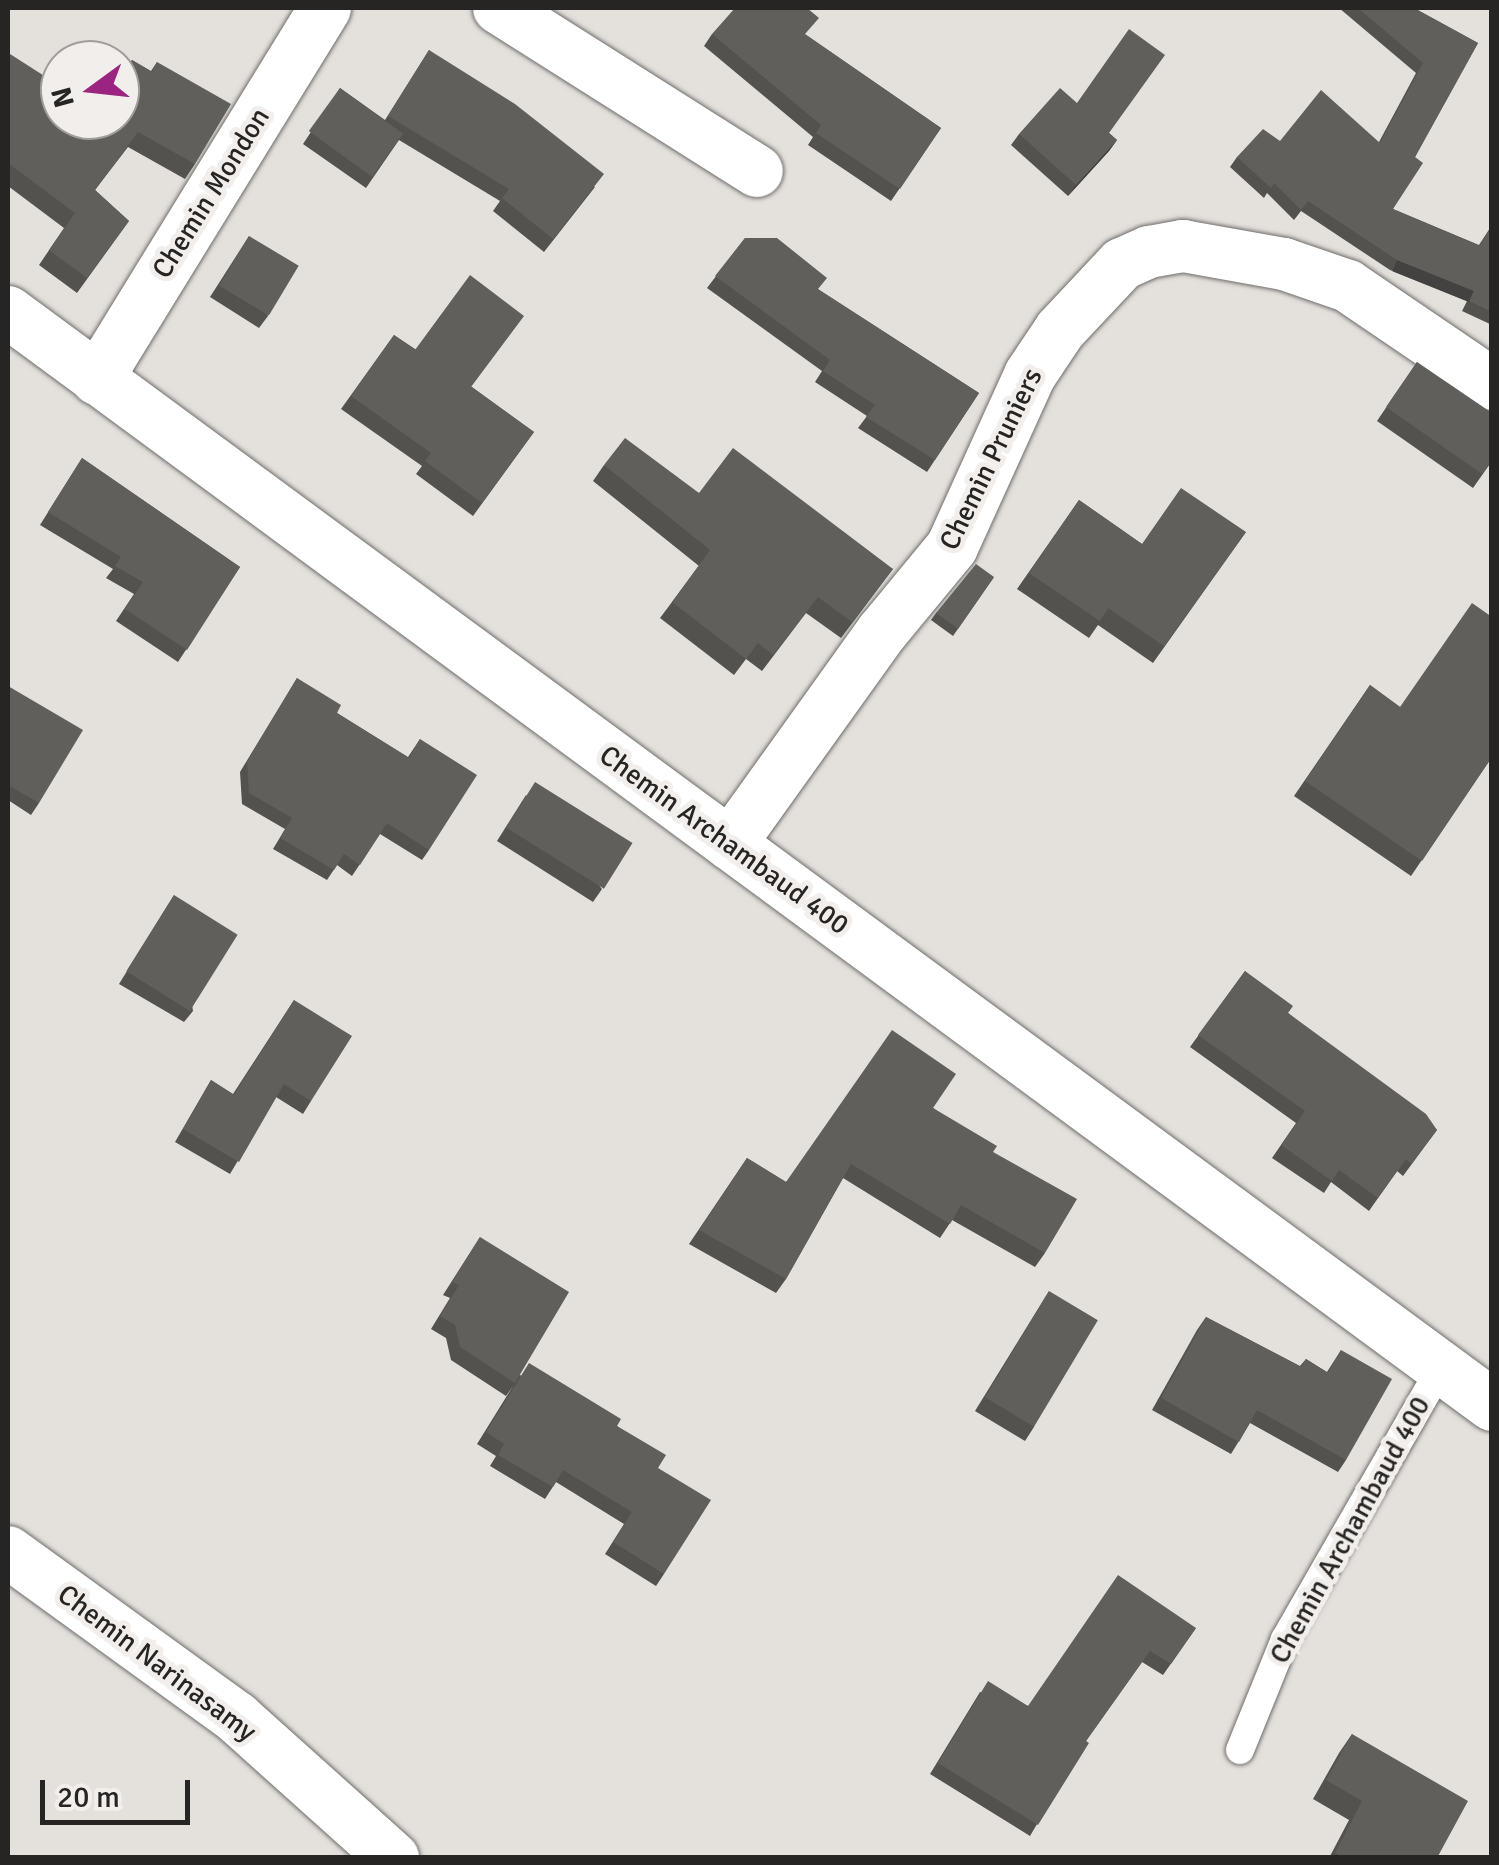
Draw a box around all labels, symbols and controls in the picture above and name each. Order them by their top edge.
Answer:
north arrow [40,40,140,140]
text: N [44,83,82,111]
street label: Chemin Mondon [145,102,277,284]
street label: Chemin Pruniers [933,363,1049,555]
street label: Chemin Archambaud 400 [593,738,855,942]
street label: Chemin Archambaud 400 [1263,1391,1437,1669]
street label: Chemin Narinasamy [51,1577,263,1749]
scale bar [45,1760,195,1822]
text: 20 m [57,1779,120,1816]

